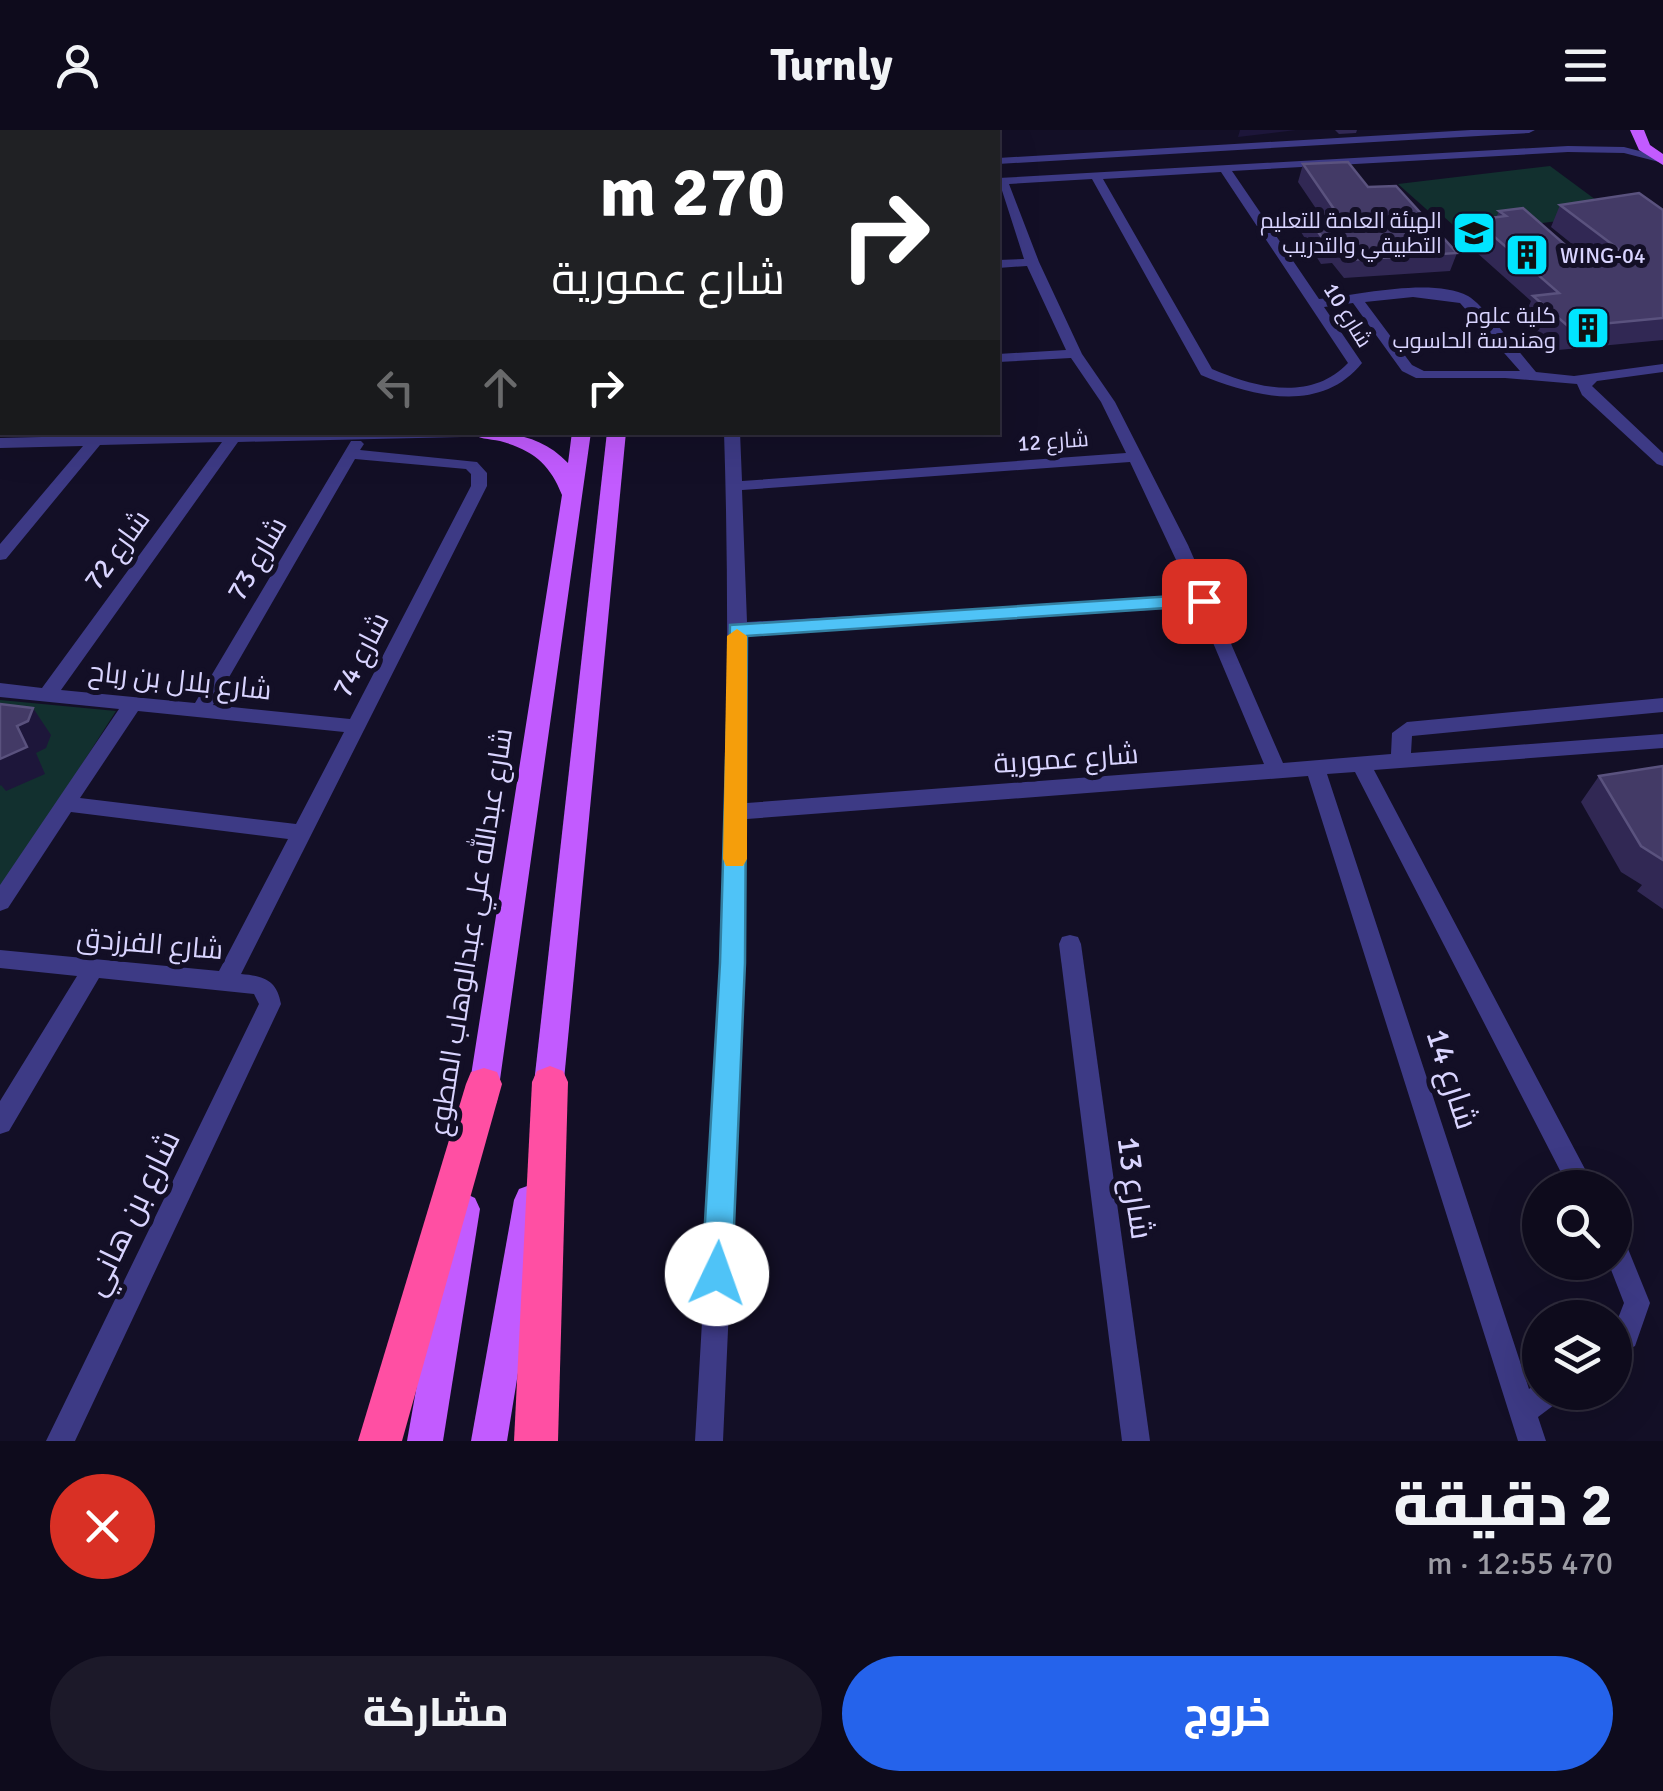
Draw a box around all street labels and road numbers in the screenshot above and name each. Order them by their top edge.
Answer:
street label: شارع 10 [1317,278,1378,353]
street label: شارع 12 [1017,425,1090,458]
street label: شارع 72 [77,503,158,597]
street label: شارع 73 [220,511,295,607]
street label: شارع 74 [325,607,398,704]
street label: شارع بلال بن رباح [87,654,273,709]
street label: شارع عبدالله علي عبدالوهاب المطوع [420,725,524,1139]
street label: شارع عمورية [992,737,1140,782]
street label: شارع الفرزدق [75,921,225,968]
street label: شارع 14 [1416,1024,1487,1135]
street label: شارع بن هاني [75,1124,193,1304]
street label: شارع 13 [1107,1134,1162,1242]

